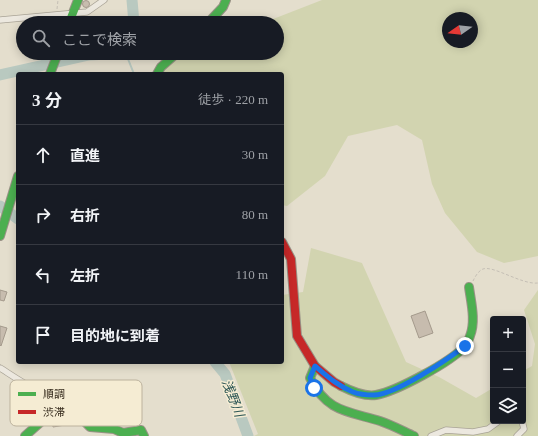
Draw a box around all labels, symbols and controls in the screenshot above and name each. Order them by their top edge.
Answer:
north arrow [442,12,478,48]
search box [16,16,284,60]
icon: search [30,27,52,49]
text: ここで検索 [62,32,137,48]
text: 3 分 [32,91,62,110]
text: 徒歩 · 220 m [198,92,268,107]
icon: ahead [32,144,54,166]
text: 30 m [242,147,268,162]
text: 直進 [70,148,100,164]
icon: right [32,204,54,226]
text: 80 m [242,207,268,222]
text: 右折 [70,208,100,224]
icon: left [32,264,54,286]
text: 110 m [236,267,268,282]
text: 左折 [70,268,100,284]
map controls [490,316,526,424]
button: + [490,316,526,352]
icon: arrive [32,324,54,346]
text: 目的地に到着 [70,328,160,344]
route end [456,337,474,355]
button: − [490,352,526,388]
water label: 浅野川 [219,377,248,421]
route start [305,379,323,397]
legend [10,380,142,426]
text: 順調 [43,388,65,400]
button: layers [490,388,526,424]
text: 渋滞 [43,406,65,418]

